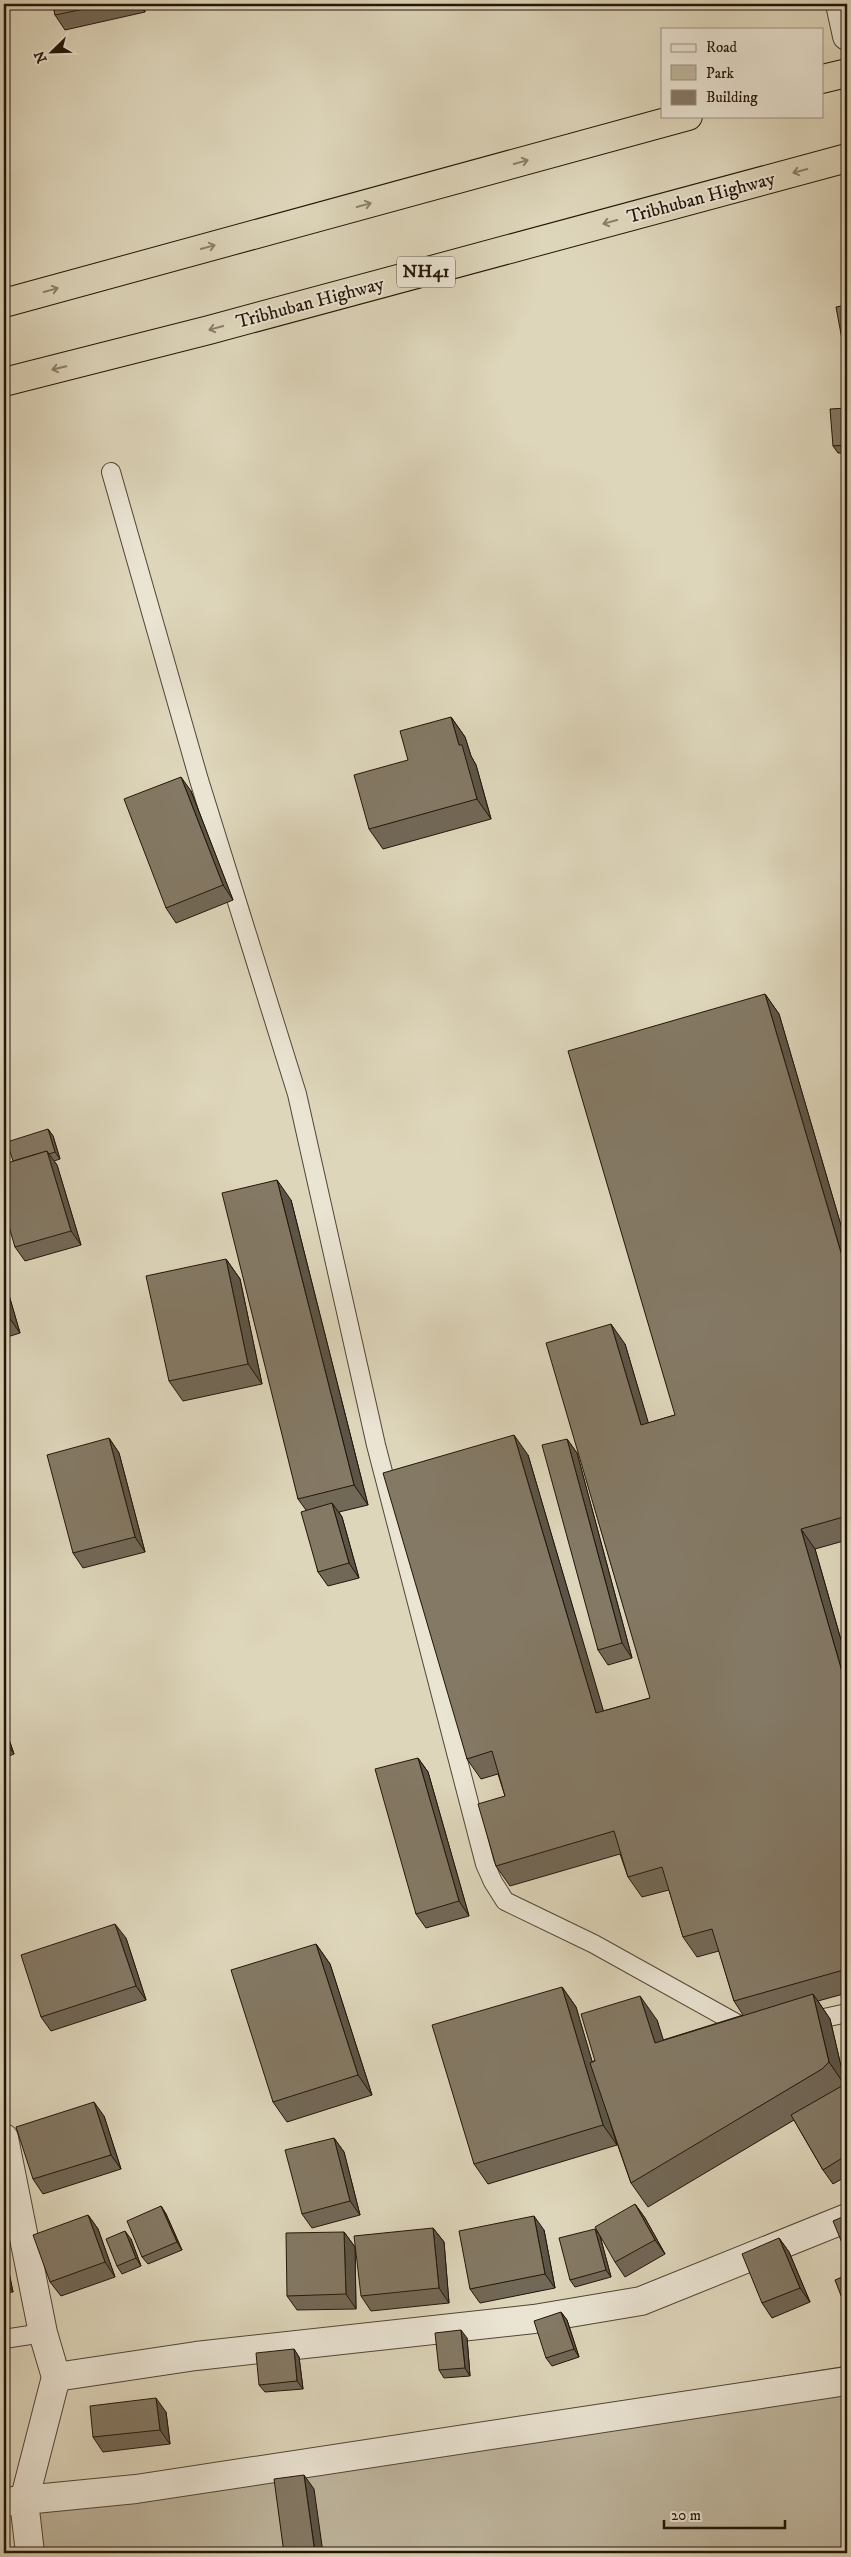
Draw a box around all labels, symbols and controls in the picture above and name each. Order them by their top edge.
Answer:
north arrow [28,28,78,78]
legend [661,28,824,118]
text: Road [706,38,738,57]
text: N [30,47,51,65]
text: Park [706,64,735,83]
text: Building [706,88,758,107]
one-way arrow [513,156,529,166]
one-way arrow [793,166,809,176]
street label: Tribhuban Highway [624,167,778,229]
one-way arrow [356,199,372,209]
one-way arrow [602,218,618,227]
one-way arrow [199,242,215,252]
road number: NH41 [397,256,455,288]
street label: Tribhuban Highway [233,272,387,334]
one-way arrow [42,285,58,295]
one-way arrow [209,324,225,334]
one-way arrow [51,364,67,374]
scale bar [664,2497,785,2529]
text: 20 m [671,2506,701,2525]

